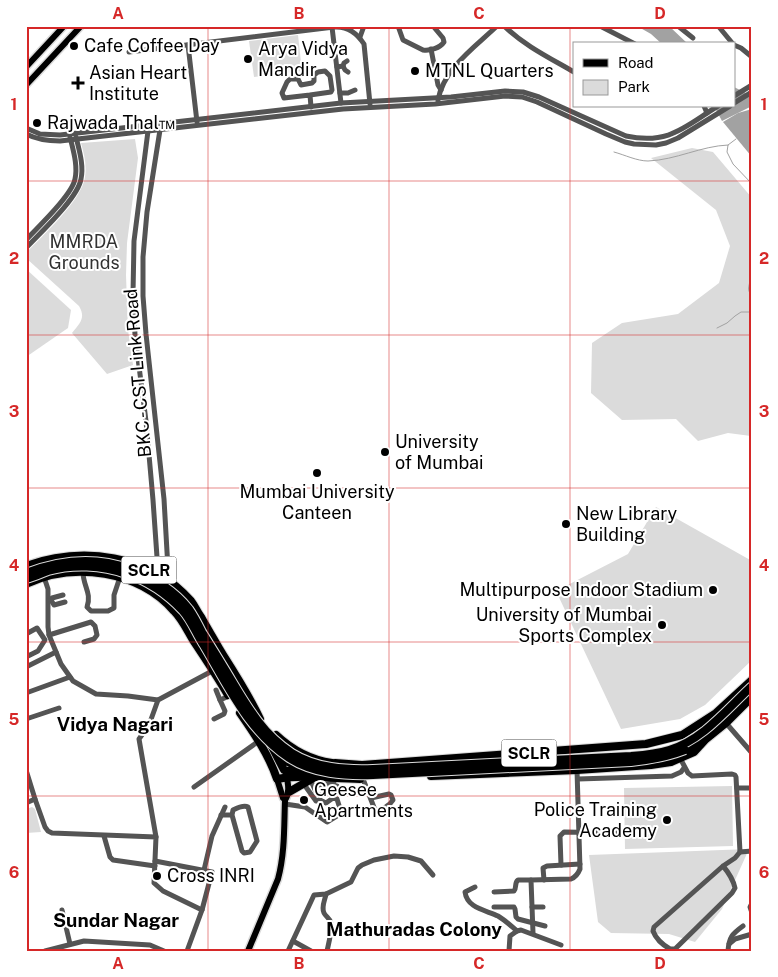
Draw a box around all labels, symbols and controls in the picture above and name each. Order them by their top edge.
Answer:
text: A [112,4,124,23]
text: B [294,4,305,23]
text: C [473,4,485,23]
text: D [654,4,666,23]
place label: Cafe Coffee Day [84,35,220,56]
place label: Arya Vidya Mandir [258,38,348,80]
marker: Cafe Coffee Day [68,40,80,52]
legend [573,42,736,108]
marker: Arya Vidya Mandir [242,53,254,65]
text: Road [618,54,654,71]
place label: MTNL Quarters [425,60,554,81]
place label: Asian Heart Institute [89,62,187,104]
marker: MTNL Quarters [409,65,421,77]
marker: Asian Heart Institute [71,76,85,90]
text: Park [618,78,650,95]
text: 1 [11,95,17,114]
text: 1 [761,95,767,114]
place label: Rajwada Thal™ [47,112,175,133]
marker: Rajwada Thal™ [31,117,43,129]
park label: MMRDA Grounds [48,231,120,273]
text: 2 [9,249,19,268]
text: 2 [759,249,769,268]
street label: BKC - CST Link Road [120,288,155,458]
text: 3 [9,402,19,421]
text: 3 [759,402,769,421]
place label: University of Mumbai [395,431,483,473]
marker: University of Mumbai [379,446,391,458]
marker: Mumbai University Canteen [311,467,323,479]
place label: Mumbai University Canteen [239,481,395,523]
place label: New Library Building [576,503,678,545]
marker: New Library Building [560,518,572,530]
text: 4 [9,556,20,575]
road number: SCLR [122,556,176,584]
text: 4 [759,556,770,575]
place label: Multipurpose Indoor Stadium [459,579,703,600]
marker: Multipurpose Indoor Stadium [707,584,719,596]
place label: University of Mumbai Sports Complex [476,604,652,646]
marker: University of Mumbai Sports Complex [656,619,668,631]
text: 5 [9,710,20,729]
text: 5 [759,710,770,729]
district label: Vidya Nagari [57,713,173,735]
road number: SCLR [502,740,556,766]
place label: Geesee Apartments [314,779,413,821]
marker: Geesee Apartments [298,794,310,806]
place label: Police Training Academy [534,799,657,841]
marker: Police Training Academy [661,814,673,826]
text: 6 [9,863,19,882]
text: 6 [759,863,769,882]
place label: Cross INRI [167,865,255,886]
marker: Cross INRI [151,870,163,882]
district label: Sundar Nagar [53,909,179,931]
district label: Mathuradas Colony [326,918,502,940]
text: A [112,954,124,973]
text: B [294,954,305,973]
text: C [473,954,485,973]
text: D [654,954,666,973]

